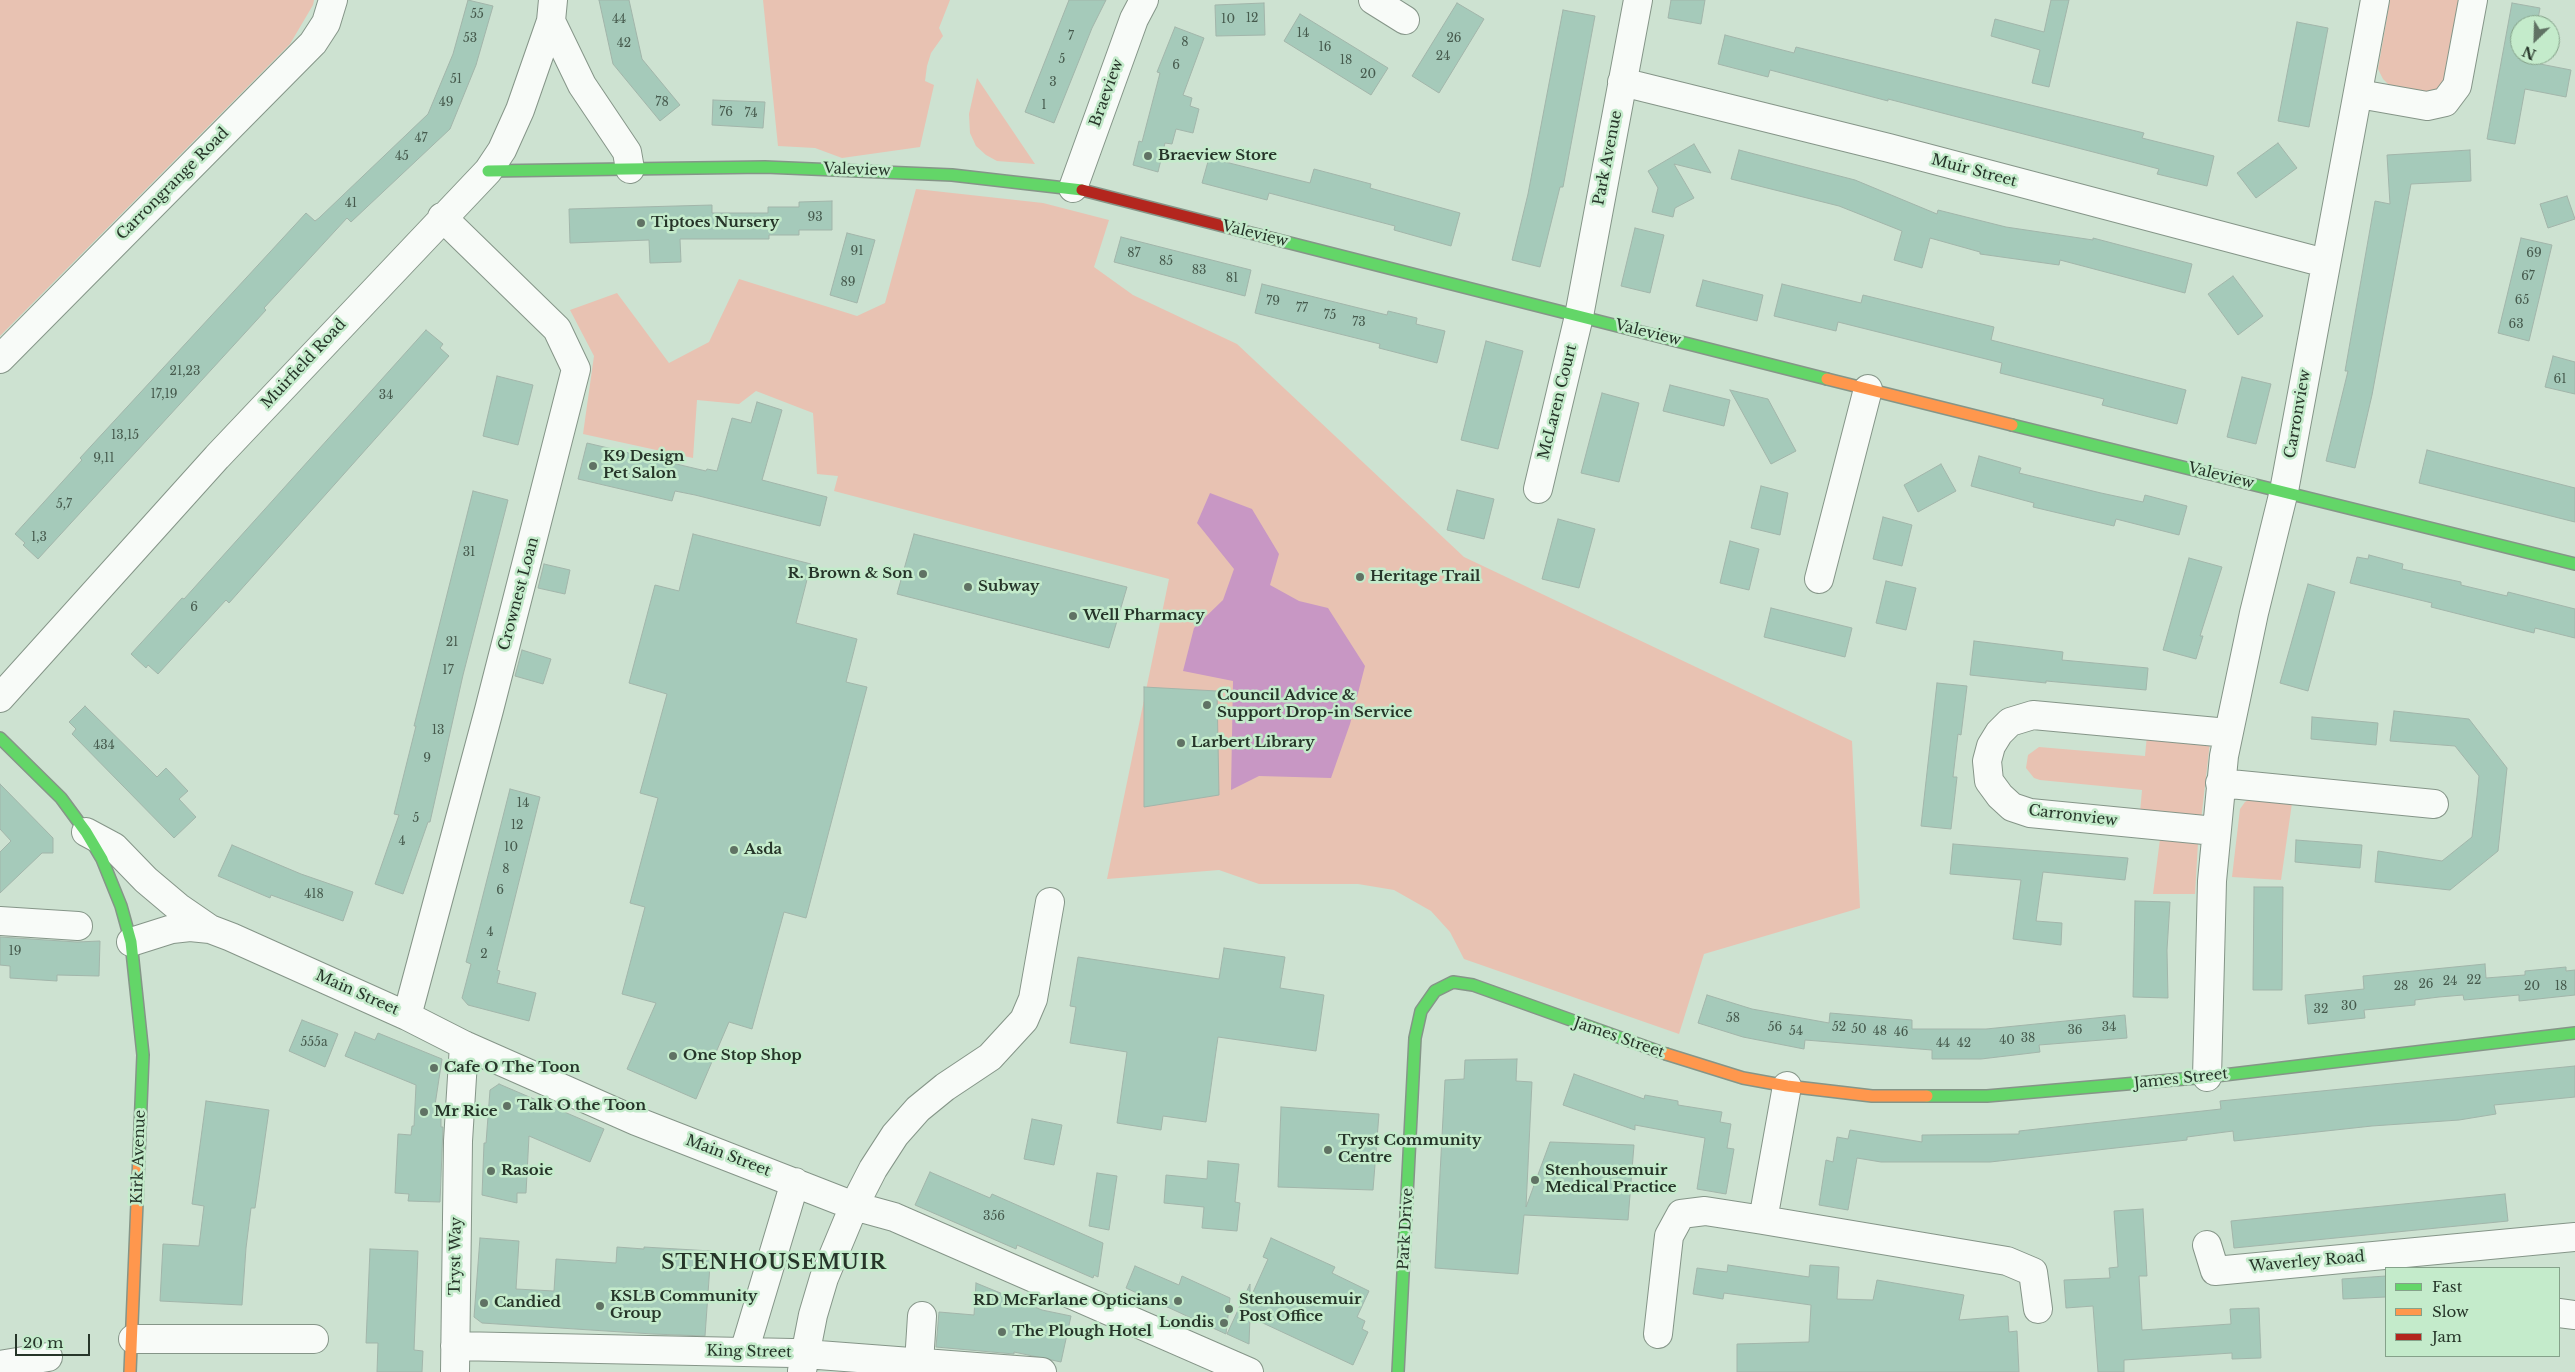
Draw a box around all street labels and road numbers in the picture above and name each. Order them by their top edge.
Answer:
street label: Braeview [1086,57,1128,129]
street label: Park Avenue [1590,109,1626,207]
street label: Carrongrange Road [113,124,233,244]
street label: Muir Street [1929,151,2019,191]
street label: Valeview [823,160,891,180]
street label: Valeview [1220,217,1290,251]
street label: Muirfield Road [258,315,350,413]
street label: Valeview [1613,316,1683,350]
street label: McLaren Court [1535,342,1581,462]
street label: Carronview [2281,368,2315,460]
street label: Valeview [2186,459,2256,493]
street label: Crownest Loan [495,535,543,653]
street label: Carronview [2027,802,2119,830]
street label: Main Street [312,967,402,1019]
street label: James Street [1571,1014,1667,1062]
street label: James Street [2133,1065,2229,1093]
street label: Kirk Avenue [128,1109,150,1205]
street label: Main Street [683,1132,773,1180]
street label: Park Drive [1395,1188,1417,1270]
street label: Tryst Way [446,1217,466,1295]
street label: Waverley Road [2248,1248,2366,1276]
street label: King Street [706,1342,792,1362]

